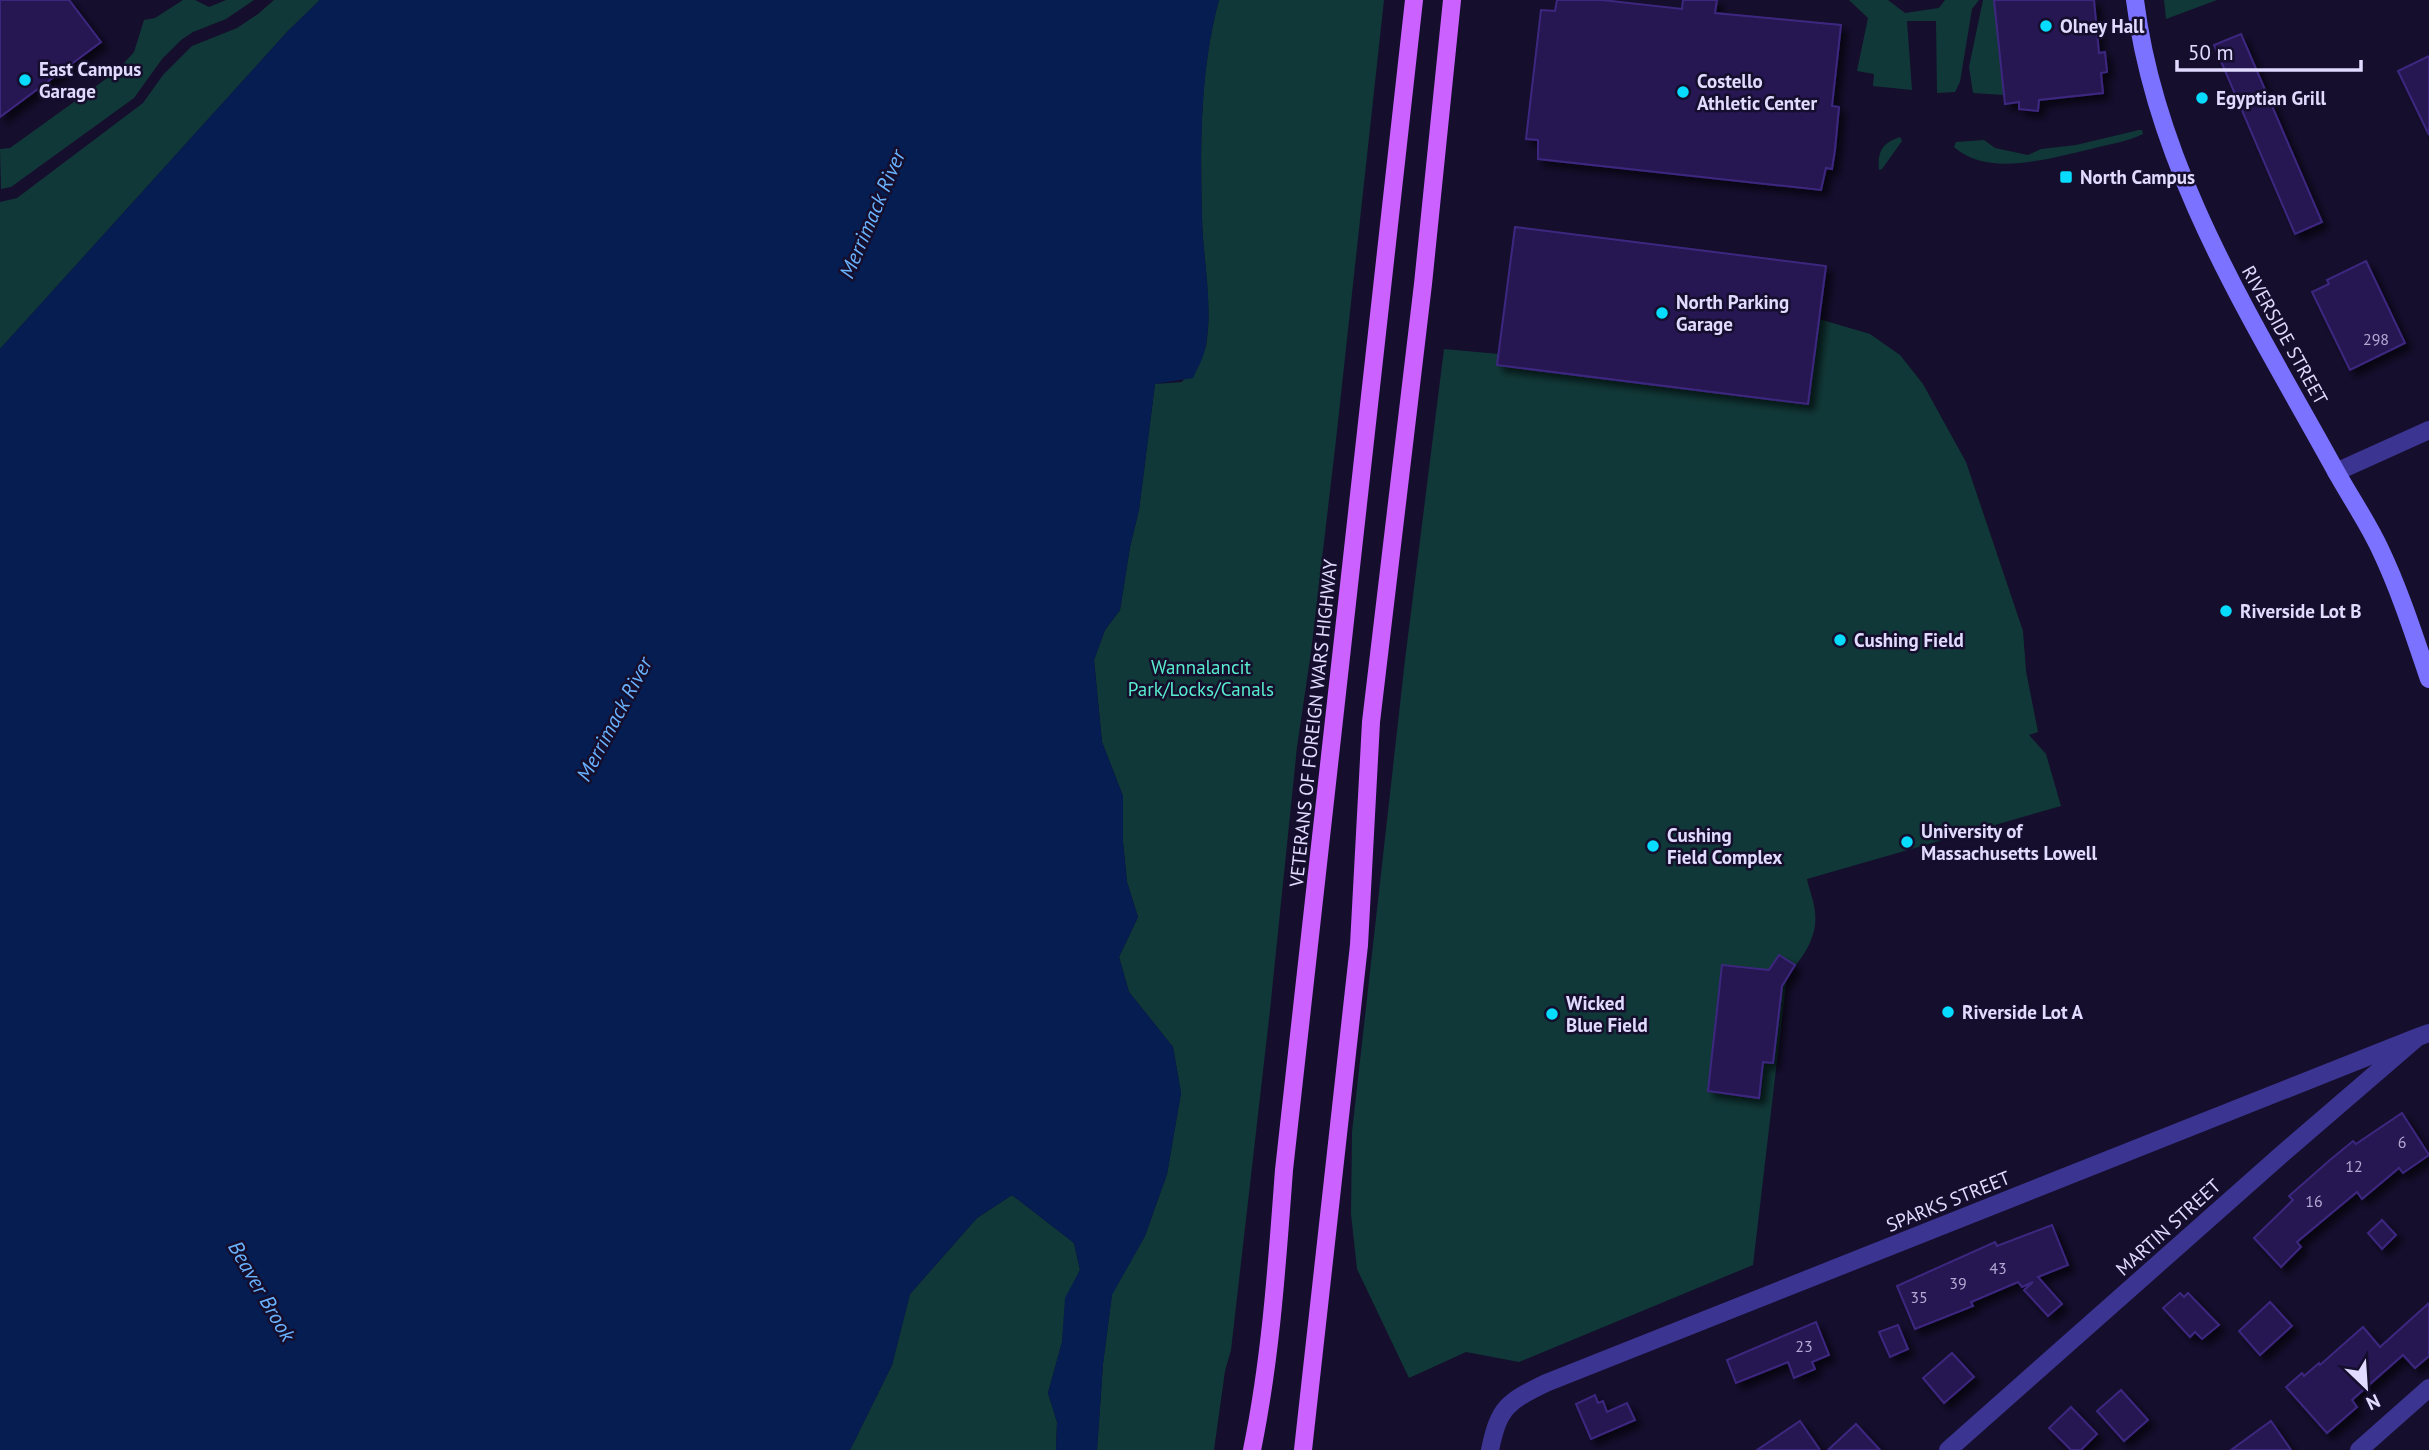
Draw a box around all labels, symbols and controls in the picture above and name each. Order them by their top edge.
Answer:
place label: Olney Hall [2060,14,2145,38]
marker: Olney Hall [2038,18,2054,34]
scale bar [2177,28,2361,72]
text: 50 m [2188,39,2234,66]
place label: East Campus Garage [39,57,141,103]
place label: Costello Athletic Center [1697,69,1817,115]
marker: East Campus Garage [17,72,33,88]
marker: Costello Athletic Center [1675,84,1691,100]
place label: Egyptian Grill [2216,86,2326,110]
marker: Egyptian Grill [2194,90,2210,106]
water label: Merrimack River [833,144,912,282]
place label: North Campus [2080,165,2195,189]
marker: North Campus [2058,169,2074,185]
street label: RIVERSIDE STREET [2237,261,2333,409]
place label: North Parking Garage [1676,290,1789,336]
marker: North Parking Garage [1654,305,1670,321]
house number: 298 [2363,329,2389,349]
street label: VETERANS OF FOREIGN WARS HIGHWAY [1284,557,1342,889]
place label: Riverside Lot B [2240,599,2362,623]
marker: Riverside Lot B [2218,603,2234,619]
place label: Cushing Field [1854,628,1964,652]
marker: Cushing Field [1832,632,1848,648]
water label: Merrimack River [570,650,659,786]
park label: Wannalancit Park/Locks/Canals [1128,655,1274,701]
place label: University of Massachusetts Lowell [1921,819,2097,865]
place label: Cushing Field Complex [1667,823,1782,869]
marker: University of Massachusetts Lowell [1899,834,1915,850]
marker: Cushing Field Complex [1645,838,1661,854]
place label: Wicked Blue Field [1566,991,1648,1037]
place label: Riverside Lot A [1962,1000,2084,1024]
marker: Riverside Lot A [1940,1004,1956,1020]
marker: Wicked Blue Field [1544,1006,1560,1022]
house number: 6 [2398,1132,2406,1152]
house number: 12 [2345,1156,2363,1176]
street label: SPARKS STREET [1883,1165,2014,1237]
street label: MARTIN STREET [2111,1173,2226,1280]
house number: 16 [2305,1191,2323,1211]
water label: Beaver Brook [222,1236,302,1347]
house number: 43 [1989,1258,2007,1278]
house number: 39 [1949,1273,1967,1293]
house number: 35 [1910,1287,1928,1307]
house number: 23 [1795,1336,1813,1356]
north arrow [2331,1352,2401,1422]
text: N [2362,1389,2384,1416]

